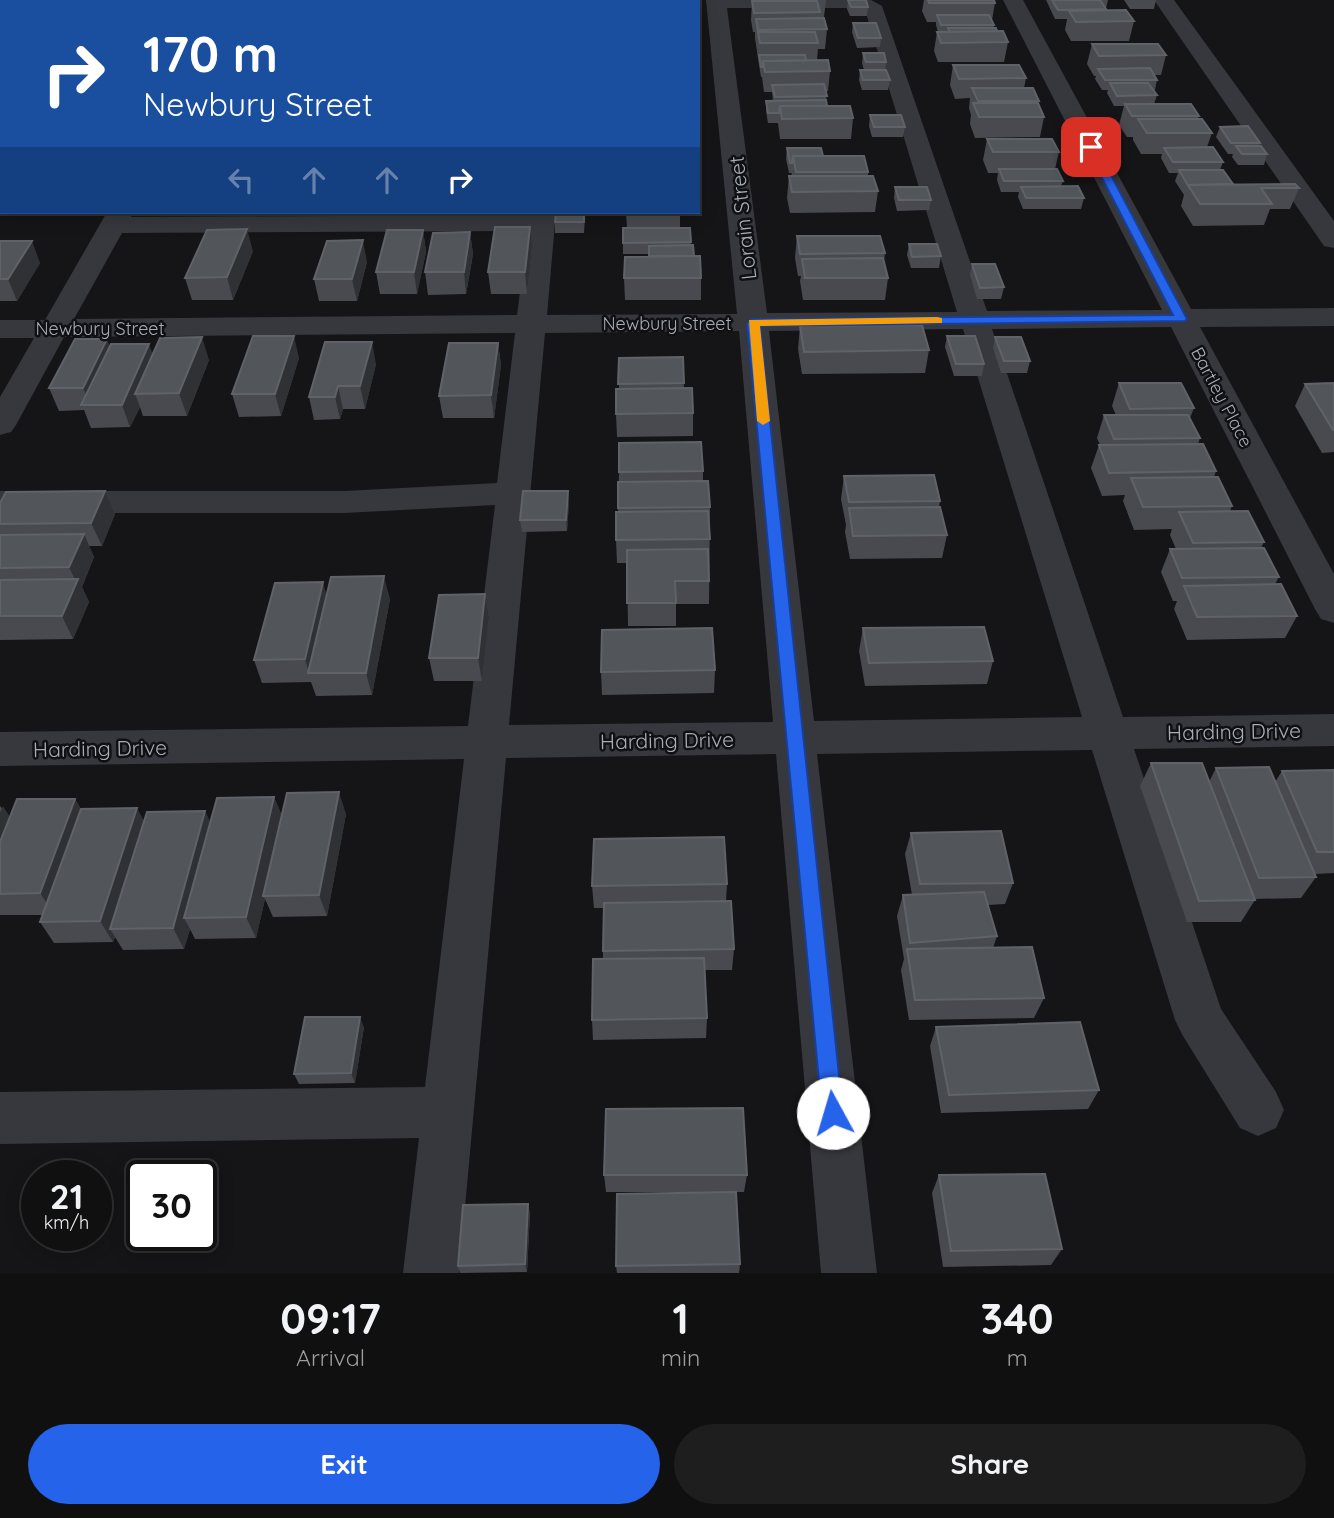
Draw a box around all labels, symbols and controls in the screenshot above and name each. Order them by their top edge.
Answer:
text: 170 m [143,23,278,84]
icon: right [28,28,119,119]
text: Newbury Street [143,84,373,124]
pin [1061,117,1121,177]
icon: arrive [1072,128,1110,166]
street label: Lorain Street [723,155,761,281]
icon: left [222,161,260,199]
icon: ahead [295,161,333,199]
icon: ahead [368,161,406,199]
icon: right [441,161,479,199]
street label: Newbury Street [602,312,732,335]
street label: Newbury Street [35,317,165,340]
street label: Bartley Place [1186,343,1258,451]
street label: Harding Drive [1167,717,1301,745]
street label: Harding Drive [600,726,734,754]
street label: Harding Drive [33,734,167,762]
position arrow [796,1076,870,1150]
speed limit sign: 30 [126,1160,217,1251]
text: 21 [50,1174,83,1218]
text: km/h [44,1211,89,1234]
text: 09:17 [280,1292,381,1345]
text: 1 [673,1292,689,1345]
text: 340 [981,1292,1054,1345]
text: Arrival [296,1343,365,1372]
text: min [661,1343,700,1372]
text: m [1007,1343,1028,1372]
button: Exit [28,1424,660,1504]
button: Share [674,1424,1306,1504]

